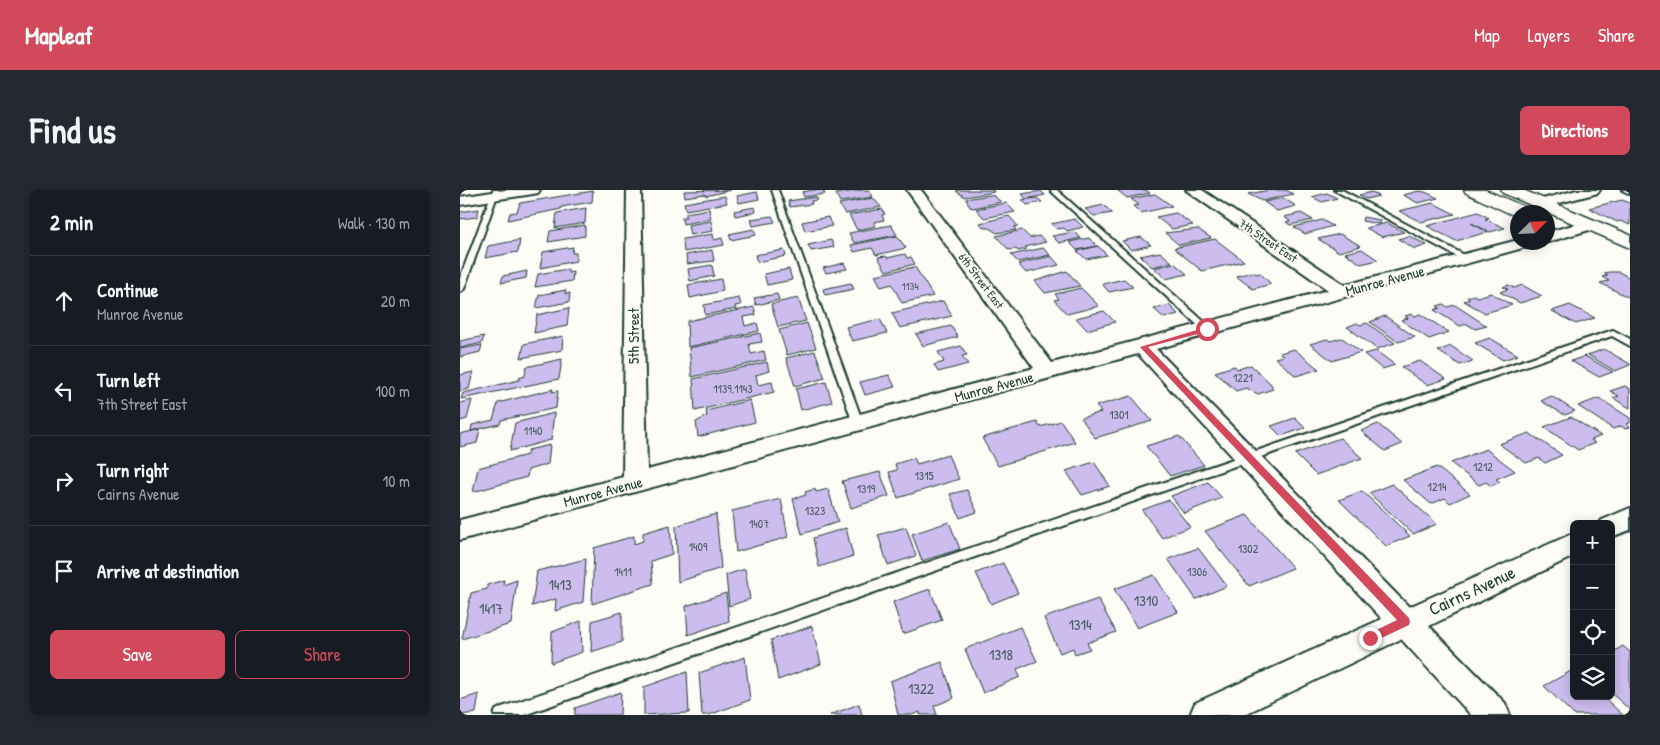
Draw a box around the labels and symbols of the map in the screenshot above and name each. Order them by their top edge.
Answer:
north arrow [1510,205,1555,250]
street label: 7th Street East [1236,215,1302,267]
street label: 6th Street East [955,249,1009,313]
street label: Munroe Avenue [1343,260,1427,301]
house number: 1134 [901,279,919,293]
street label: 5th Street [623,307,644,364]
route start [1196,318,1219,341]
street label: Munroe Avenue [952,366,1036,407]
house number: 1221 [1233,369,1253,386]
house number: 1139,1143 [713,380,753,397]
house number: 1301 [1109,406,1129,423]
house number: 1140 [524,422,542,439]
house number: 1212 [1473,458,1493,475]
house number: 1315 [914,467,934,484]
street label: Munroe Avenue [561,471,645,512]
house number: 1214 [1428,478,1447,495]
house number: 1319 [857,480,876,497]
house number: 1323 [805,502,825,519]
house number: 1407 [749,515,769,532]
house number: 1409 [689,538,708,555]
house number: 1302 [1238,540,1259,557]
street label: Cairns Avenue [1424,560,1519,621]
house number: 1411 [614,563,632,580]
house number: 1306 [1187,563,1207,580]
house number: 1413 [548,574,572,595]
house number: 1310 [1134,590,1158,611]
house number: 1417 [479,598,503,619]
house number: 1314 [1068,614,1092,635]
route end [1359,627,1382,650]
house number: 1318 [989,644,1013,665]
house number: 1322 [908,678,934,699]

